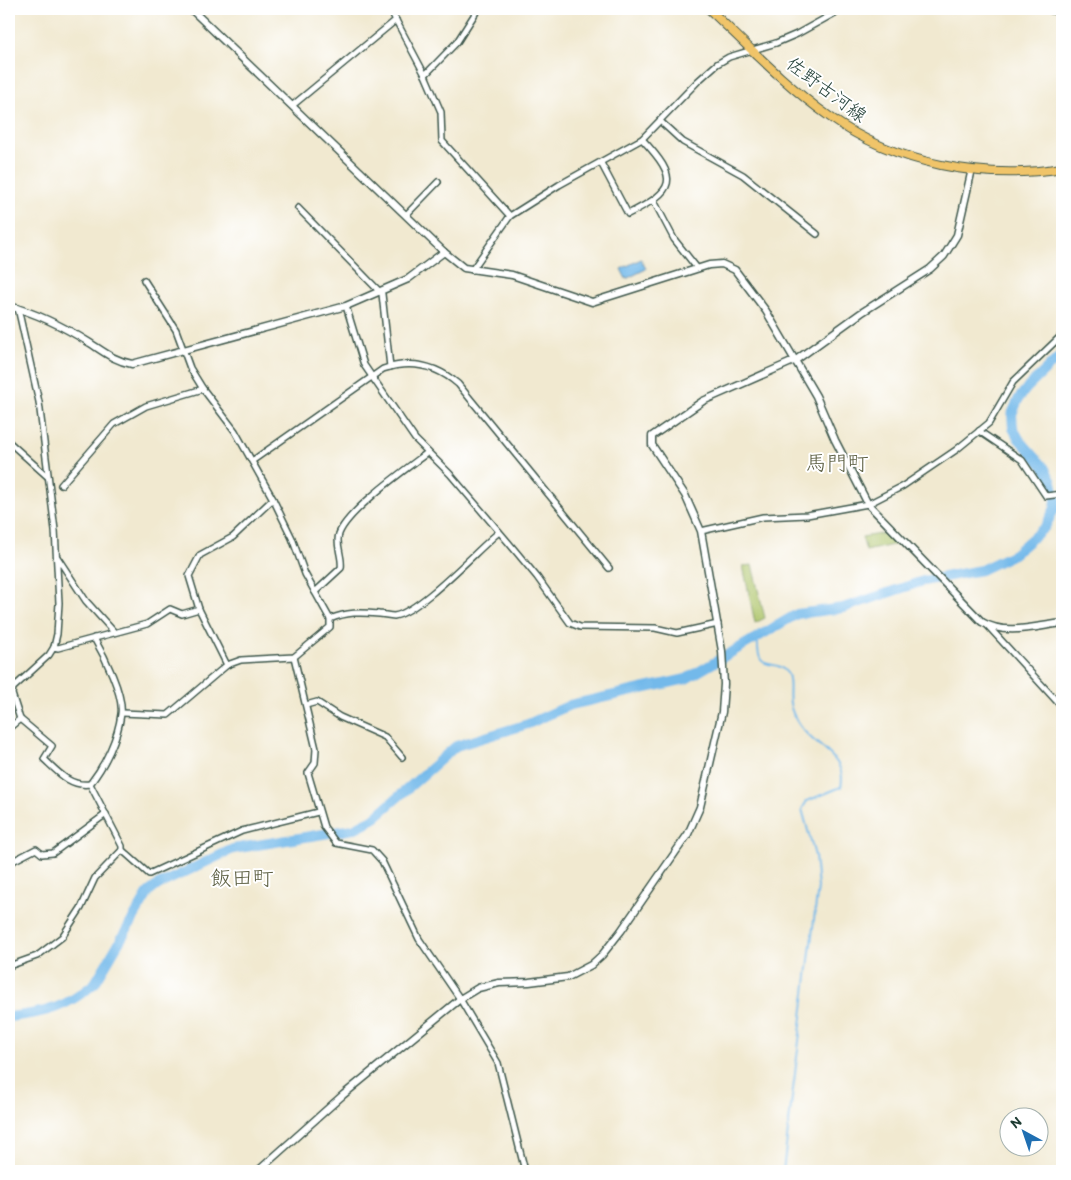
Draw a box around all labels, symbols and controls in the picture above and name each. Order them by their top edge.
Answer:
street label: 佐野古河線 [782,52,872,127]
district label: 馬門町 [806,450,869,475]
district label: 飯田町 [211,865,274,890]
north arrow [998,1108,1048,1158]
text: N [1007,1113,1025,1132]

